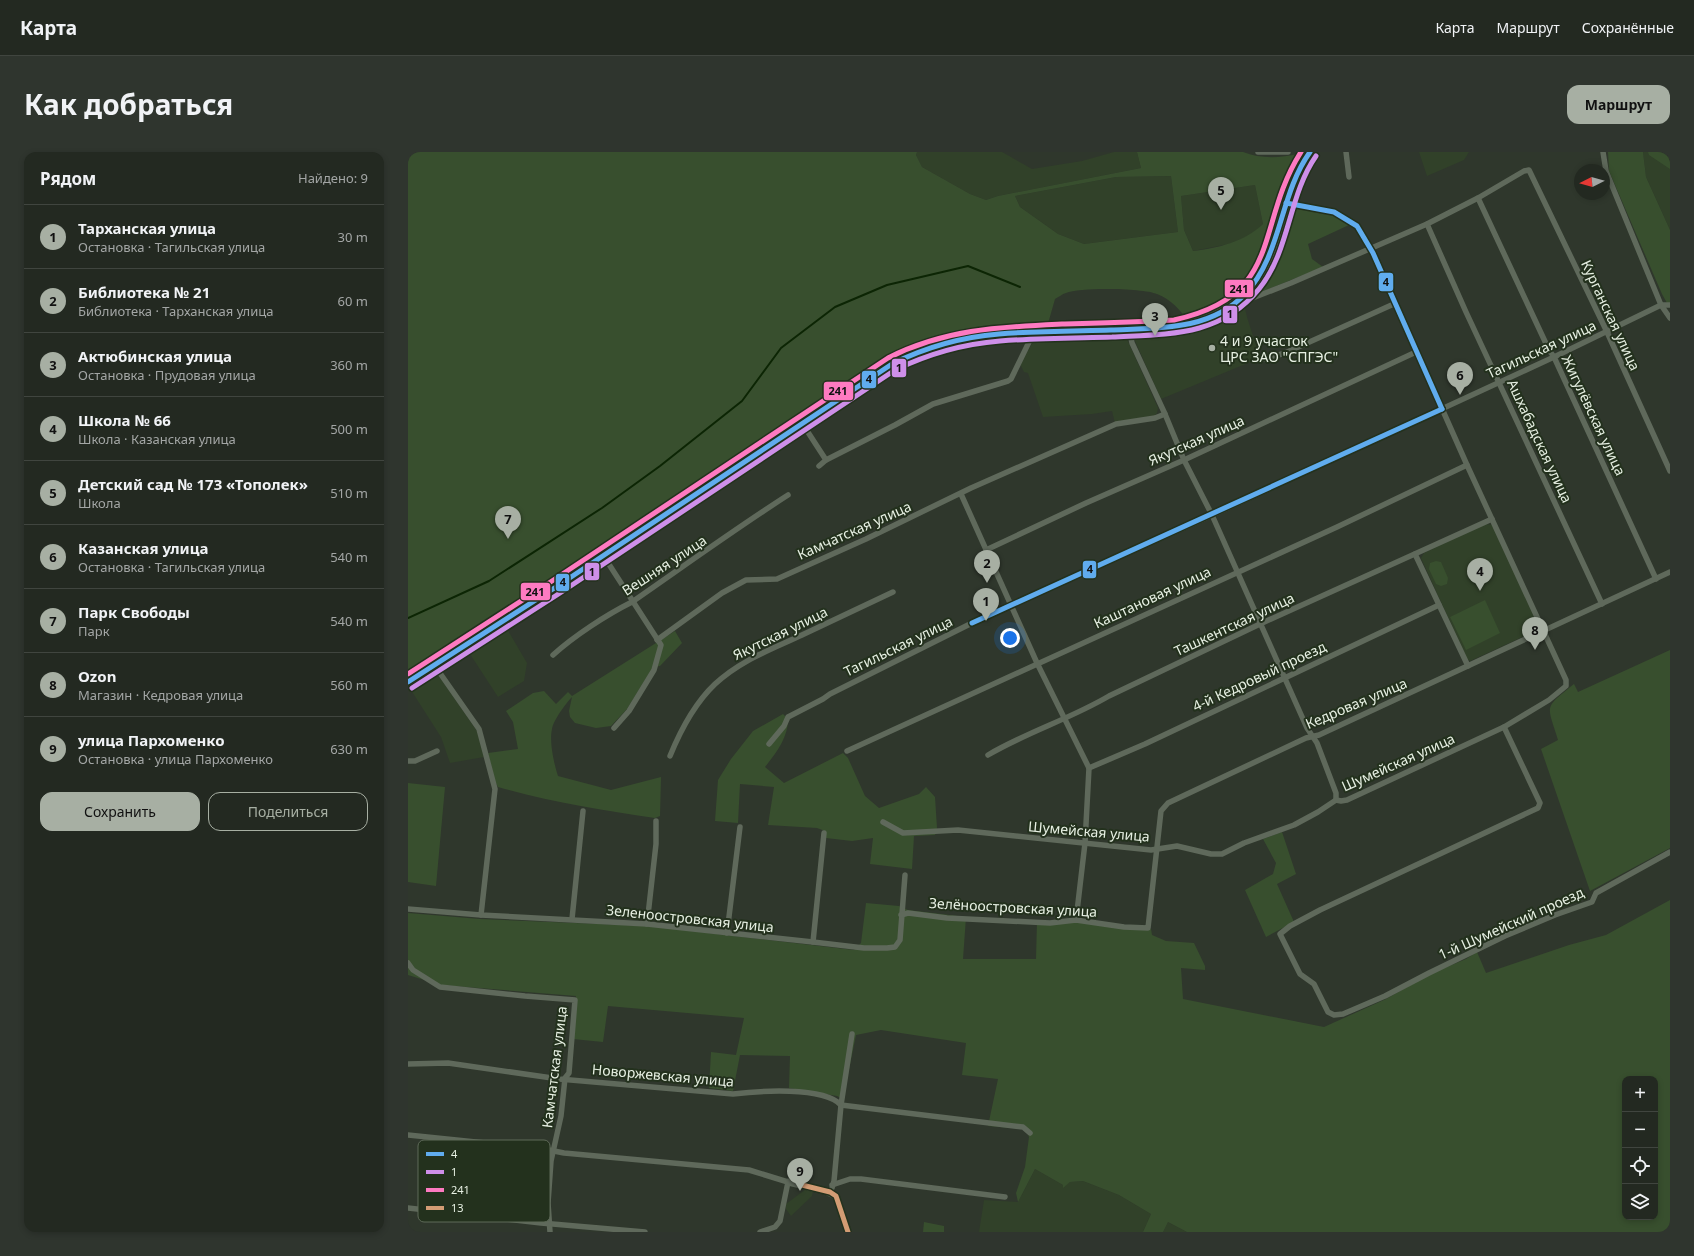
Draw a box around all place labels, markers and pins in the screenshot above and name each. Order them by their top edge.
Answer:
pin: 5 [1208,177,1234,210]
pin: 3 [1142,303,1168,336]
place label: 4 и 9 участок ЦРС ЗАО "СПГЭС" [1220,331,1338,366]
marker: 4 и 9 участок ЦРС ЗАО "СПГЭС" [1207,343,1217,353]
pin: 6 [1447,362,1473,395]
pin: 7 [495,506,521,539]
pin: 2 [974,550,1000,583]
pin: 4 [1467,558,1493,591]
pin: 1 [973,588,999,621]
pin: 8 [1522,617,1548,650]
pin: 9 [787,1158,813,1191]

